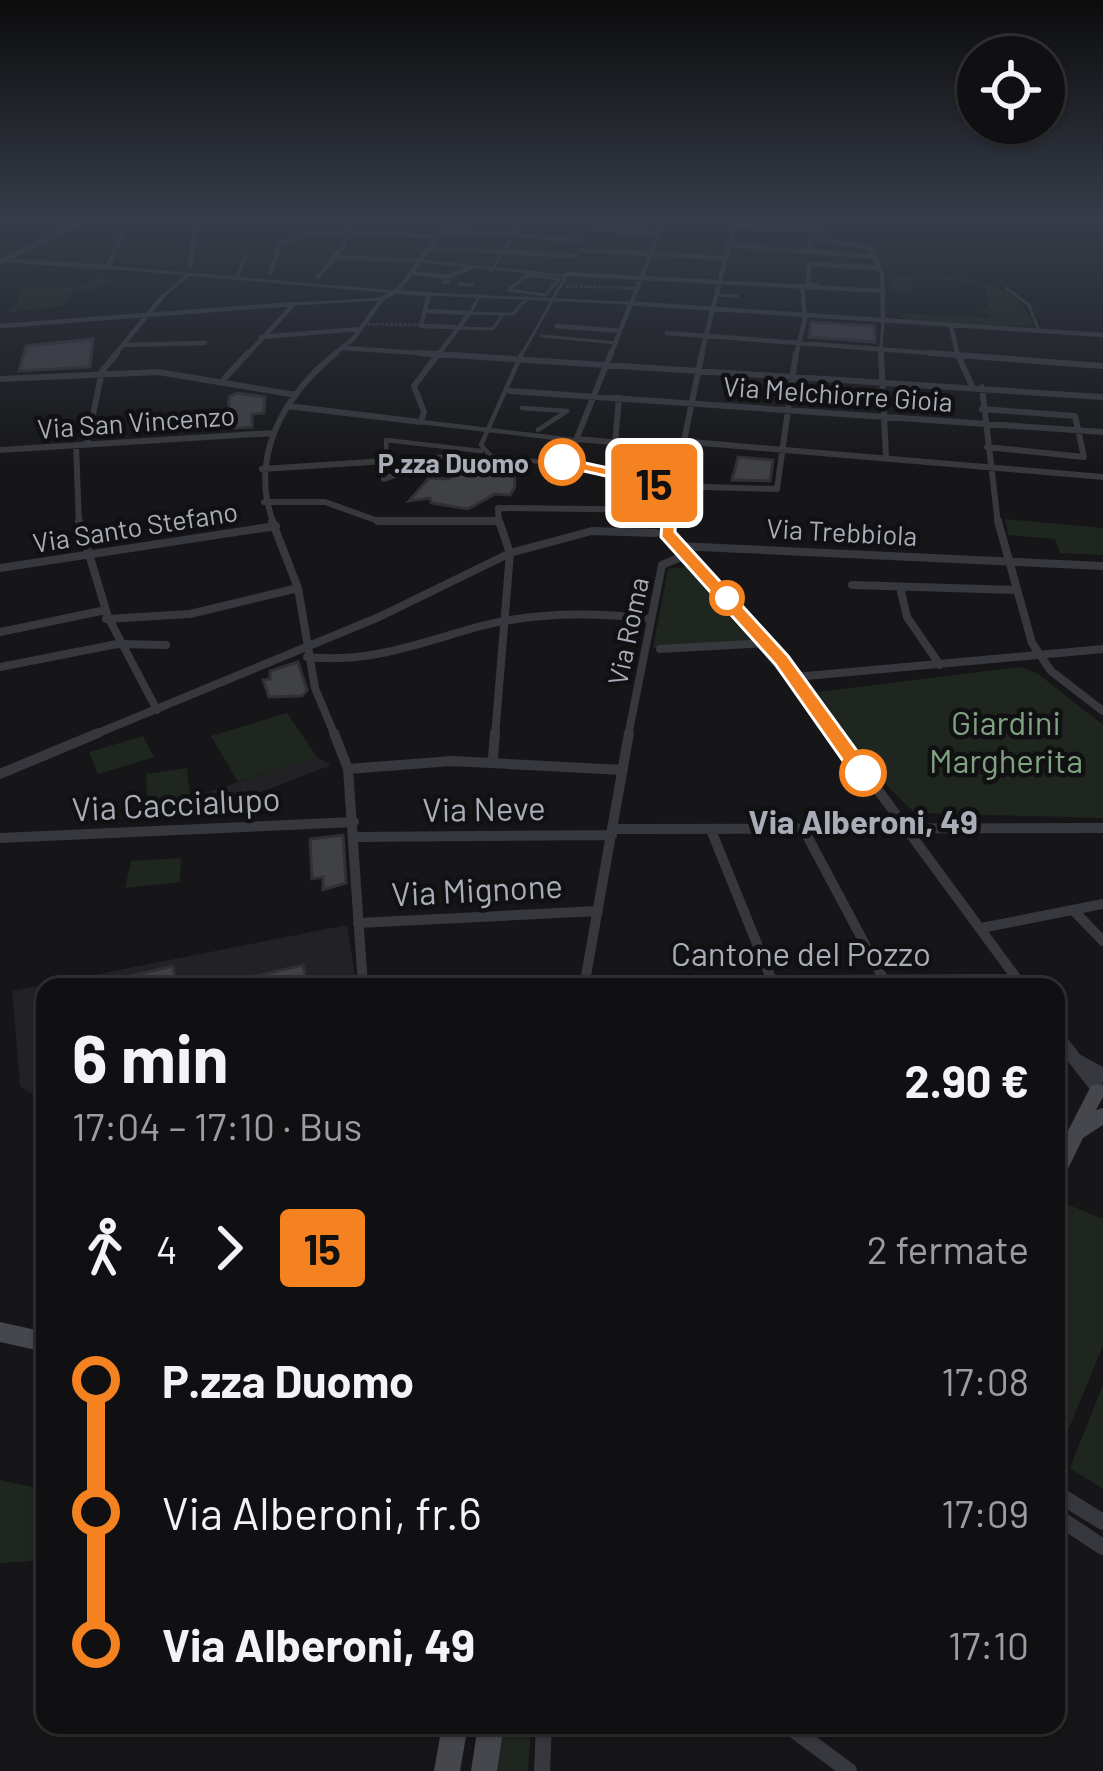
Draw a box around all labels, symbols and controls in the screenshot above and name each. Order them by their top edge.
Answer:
map controls [957,36,1065,144]
button: locate [957,36,1065,144]
street label: Via Melchiorre Gioia [722,369,954,417]
street label: Via San Vincenzo [36,398,236,444]
marker: P.zza Duomo [540,440,584,484]
line badge: 15 [600,444,708,522]
place label: P.zza Duomo [378,446,529,478]
text: 15 [635,458,673,508]
street label: Via Santo Stefano [30,494,240,558]
street label: Via Trebbiola [766,511,918,551]
street label: Via Roma [600,574,654,688]
unlabelled marker [711,582,743,614]
park label: Giardini Margherita [929,702,1083,780]
marker: Via Alberoni, 49 [841,751,885,795]
street label: Via Caccialupo [71,778,281,828]
street label: Via Neve [422,787,546,829]
place label: Via Alberoni, 49 [748,801,978,841]
street label: Via Mignone [390,865,564,913]
street label: Cantone del Pozzo [671,933,931,973]
text: 6 min [72,1017,229,1096]
text: 2.90 € [905,1053,1029,1107]
text: 17:04 – 17:10 · Bus [72,1102,362,1149]
icon: walk [72,1215,138,1281]
icon: forward [196,1215,262,1281]
text: 15 [304,1223,341,1273]
text: 4 [156,1225,178,1272]
text: 2 fermate [867,1225,1029,1272]
text: P.zza Duomo [162,1353,414,1407]
text: 17:08 [941,1357,1029,1404]
text: Via Alberoni, fr.6 [162,1485,482,1539]
text: 17:09 [941,1489,1029,1536]
text: Via Alberoni, 49 [162,1617,475,1671]
text: 17:10 [948,1621,1029,1668]

